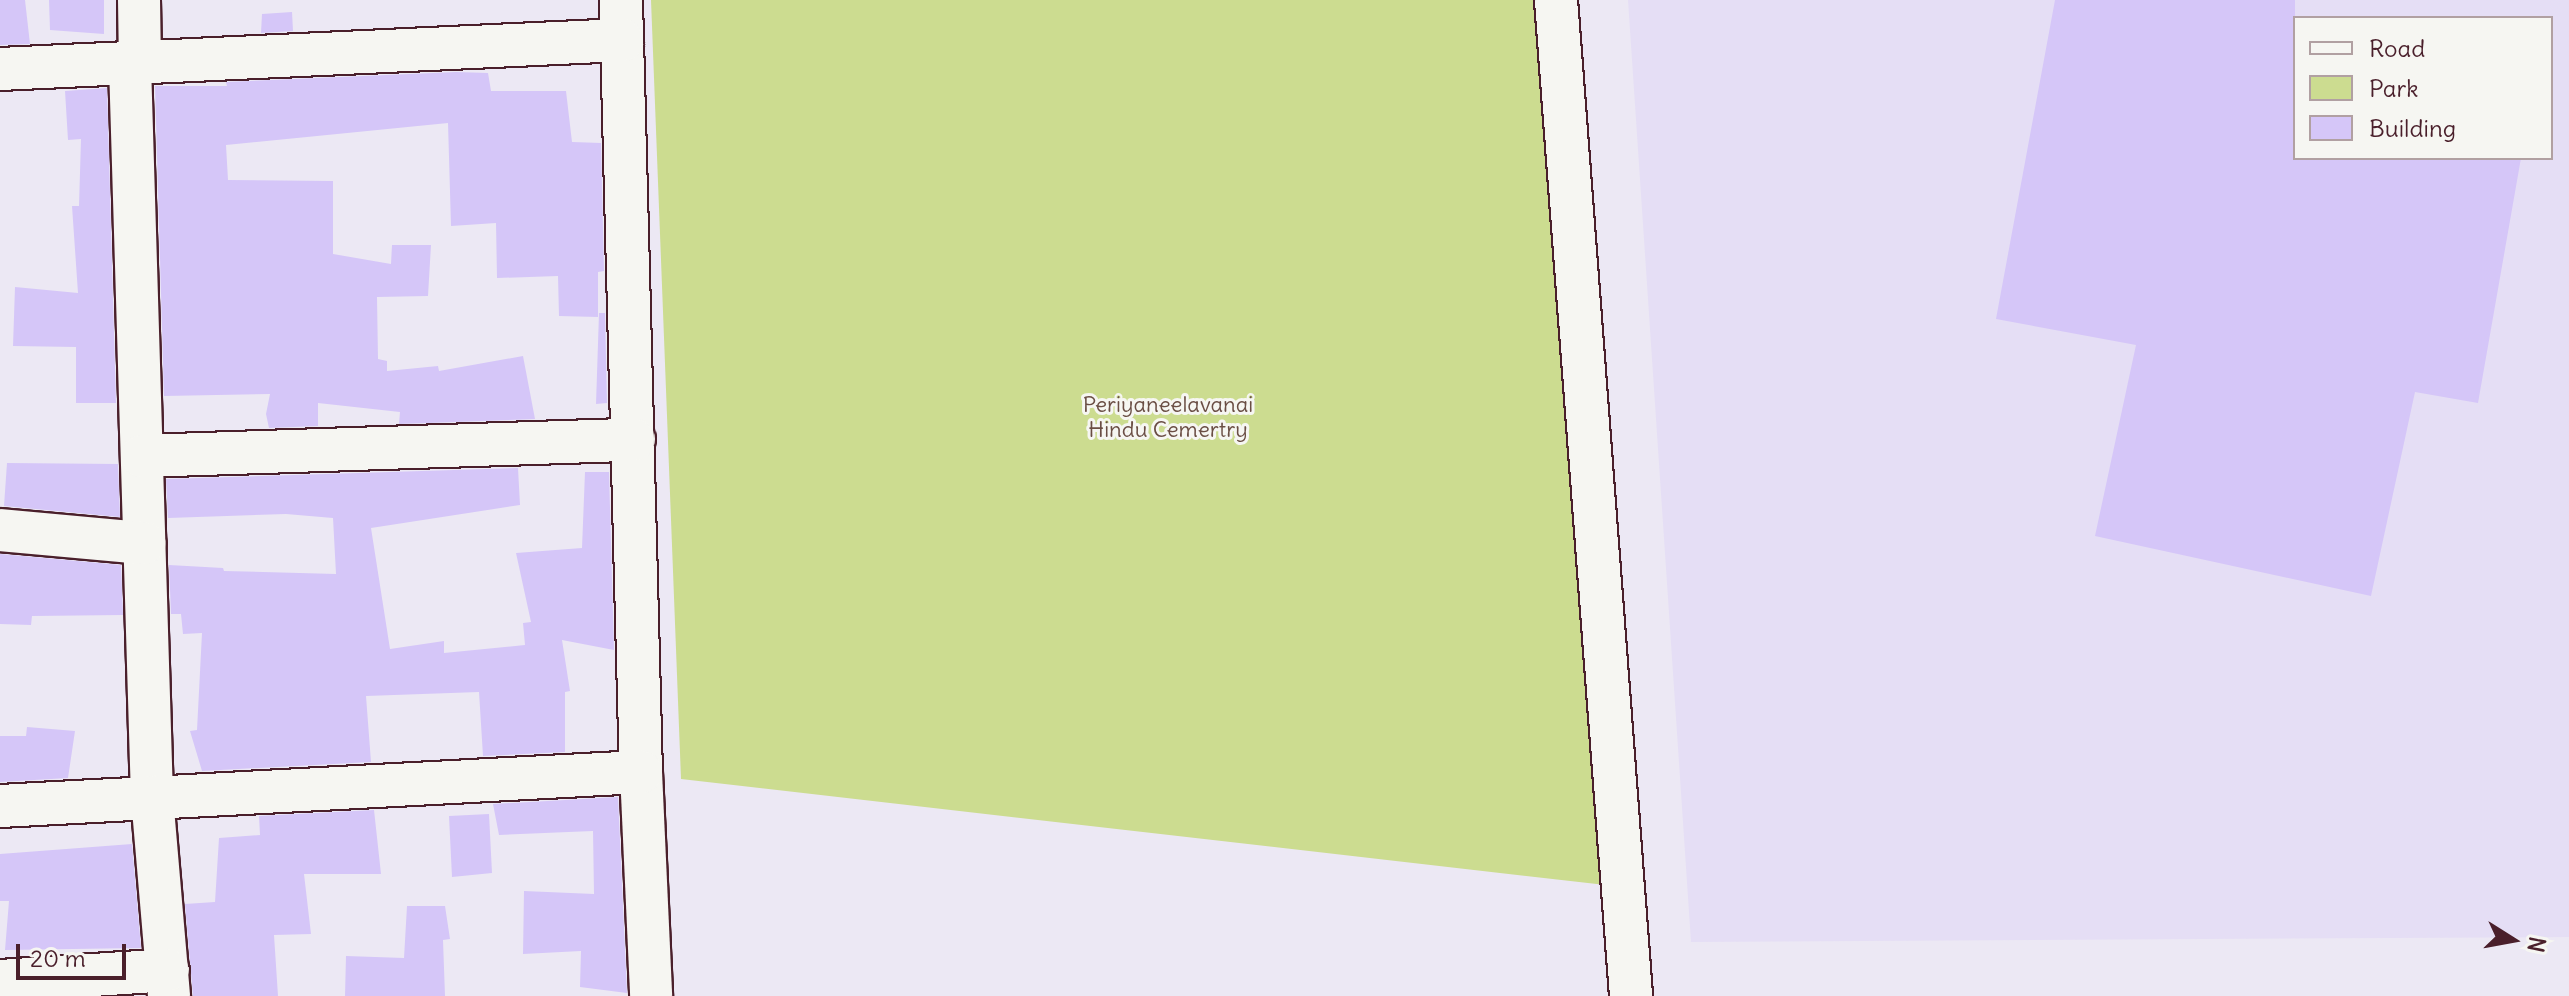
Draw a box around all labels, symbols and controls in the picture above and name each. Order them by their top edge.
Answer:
legend [2293,16,2553,160]
text: Road [2369,33,2425,63]
text: Park [2369,73,2419,103]
text: Building [2369,113,2456,143]
park label: Periyaneelavanai Hindu Cemertry [1083,391,1253,442]
north arrow [2473,900,2553,980]
scale bar [20,928,130,978]
text: N [2521,934,2552,955]
text: 20 m [30,943,86,973]

